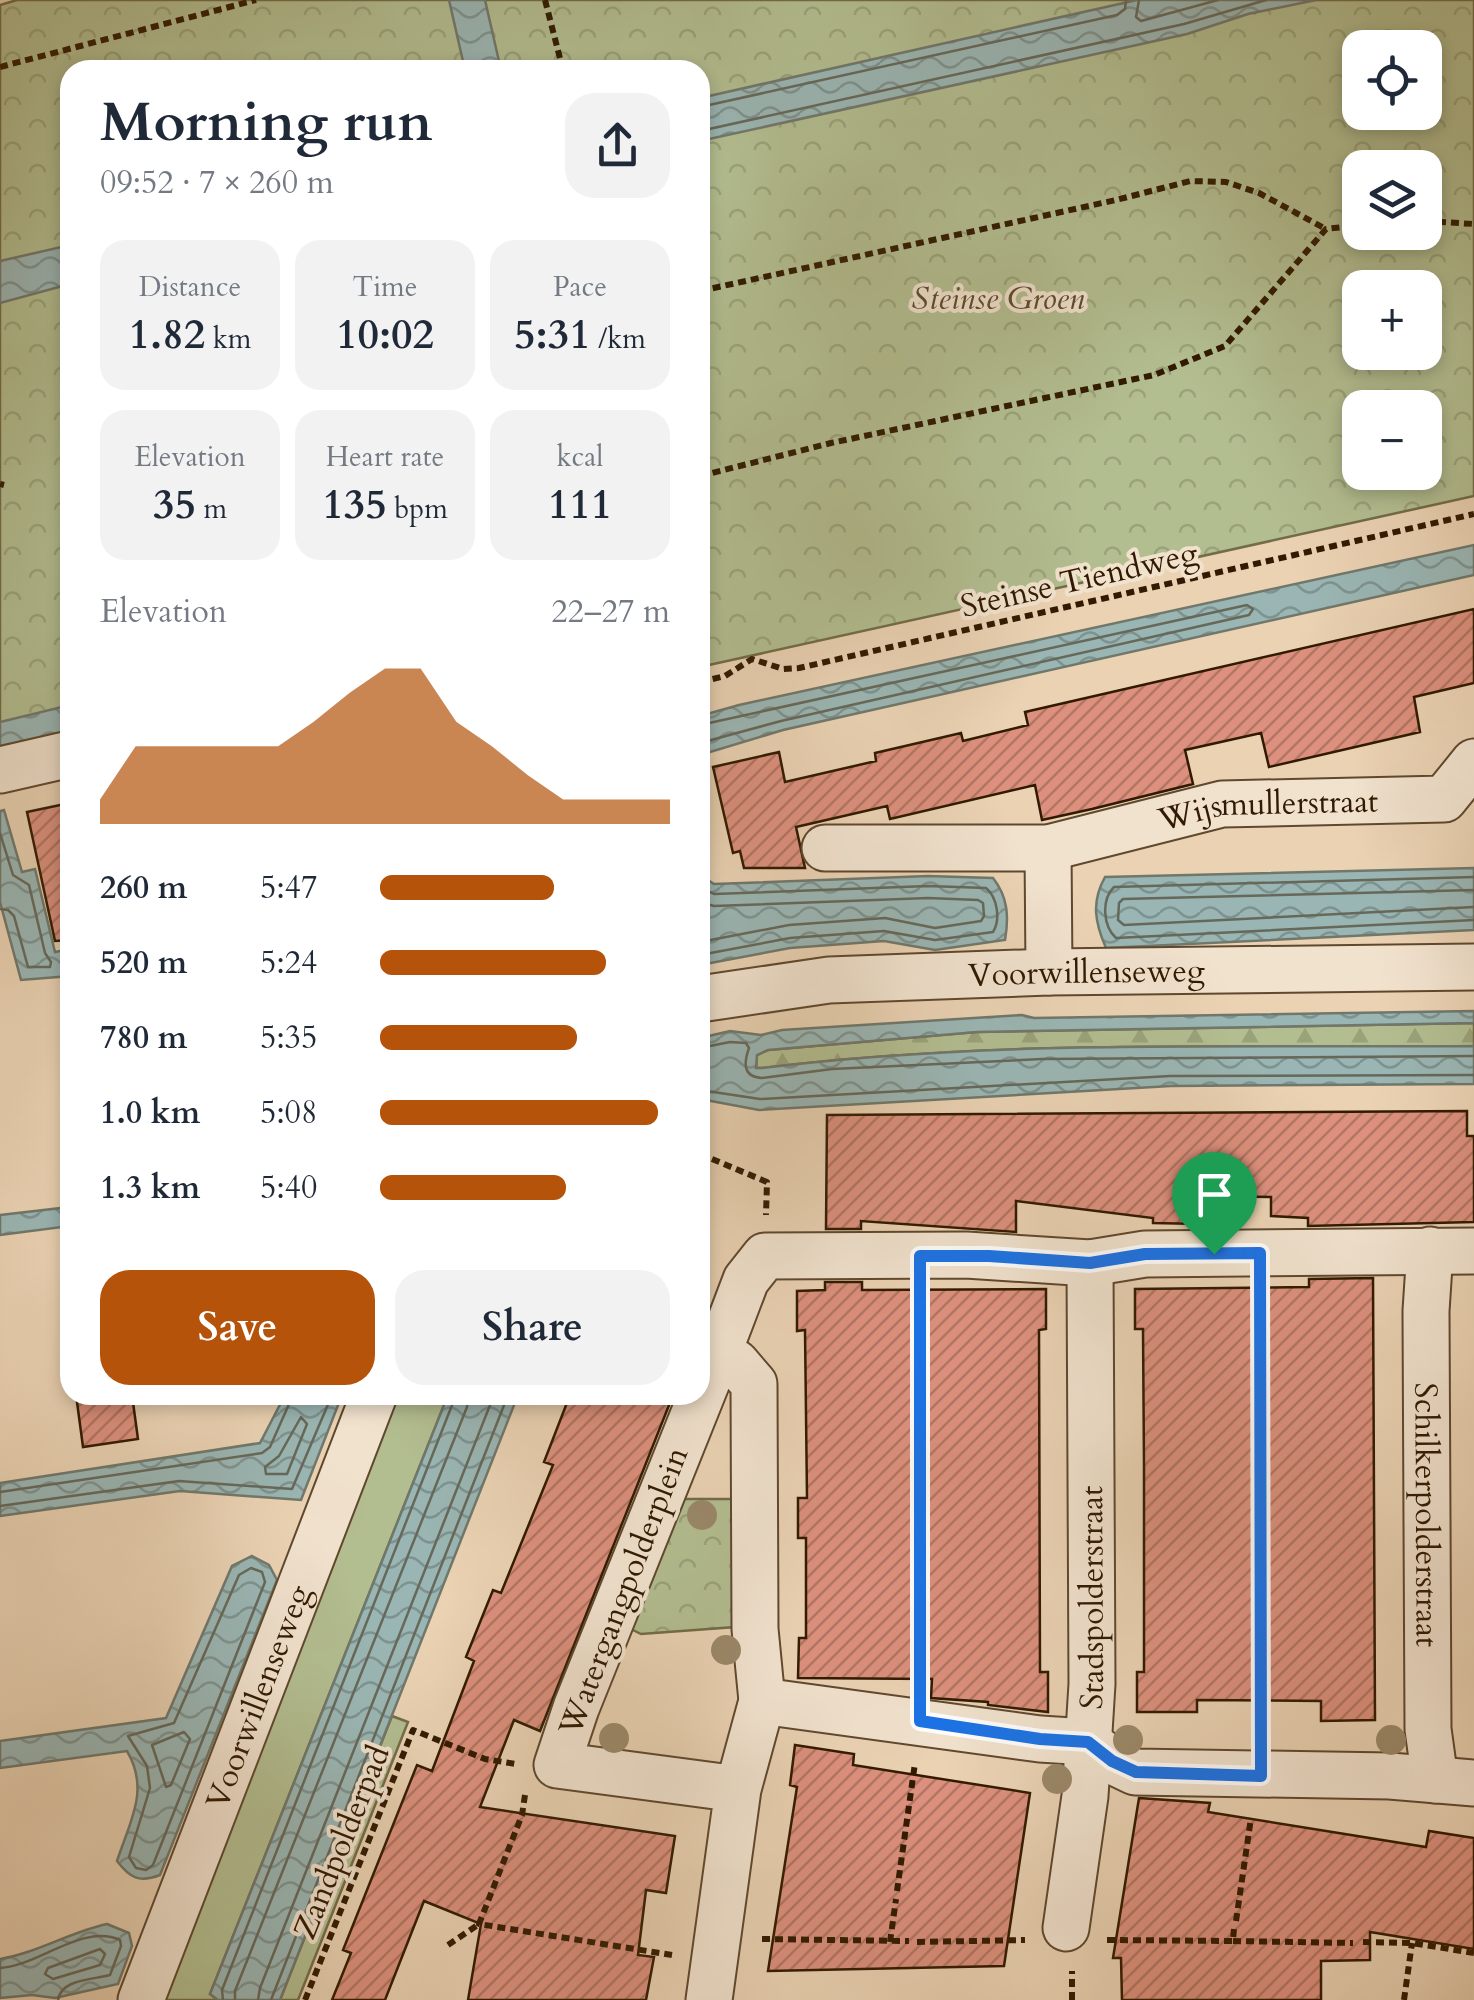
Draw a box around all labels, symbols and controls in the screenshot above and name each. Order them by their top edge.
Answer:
map controls [1342,30,1442,490]
button: locate [1342,30,1442,130]
text: Morning run [100,86,433,160]
button: share [565,93,670,198]
button: layers [1342,150,1442,250]
text: 09:52 · 7 × 260 m [100,161,334,205]
text: Distance [139,268,241,306]
text: Time [353,268,417,306]
text: Pace [553,268,607,306]
button: + [1342,270,1442,370]
park label: Steinse Groen [912,277,1085,321]
text: 1.82 [129,306,205,363]
text: 10:02 [336,306,434,363]
text: 5:31 [514,306,591,363]
text: km [205,320,251,358]
text: /km [591,320,646,358]
button: − [1342,390,1442,490]
text: Elevation [134,438,246,476]
text: Heart rate [326,438,444,476]
text: kcal [557,438,603,476]
text: 35 [153,476,196,533]
text: 135 [322,476,387,533]
text: 111 [548,476,612,533]
text: m [196,490,227,528]
text: bpm [387,490,448,528]
street label: Steinse Tiendweg [956,531,1202,629]
text: Elevation [100,590,227,634]
text: 22–27 m [551,590,670,634]
street label: Wijsmullerstraat [1153,779,1379,843]
text: 260 m [100,866,187,910]
text: 5:47 [260,866,317,910]
text: 520 m [100,941,187,985]
text: 5:24 [260,941,317,985]
street label: Voorwillenseweg [967,949,1205,998]
text: 780 m [100,1016,187,1060]
text: 5:35 [260,1016,317,1060]
text: 1.0 km [100,1091,200,1135]
text: 5:08 [260,1091,317,1135]
pin [1172,1152,1257,1255]
text: 1.3 km [100,1166,200,1210]
text: 5:40 [260,1166,317,1210]
icon: arrive [1187,1167,1242,1222]
button: Save [100,1270,375,1385]
button: Share [395,1270,670,1385]
street label: Schilkerpolderstraat [1403,1382,1449,1647]
street label: Watergangpolderplein [548,1441,699,1743]
street label: Stadspolderstraat [1069,1486,1115,1711]
street label: Voorwillenseweg [196,1579,322,1815]
street label: Zandpolderpad [283,1739,401,1946]

